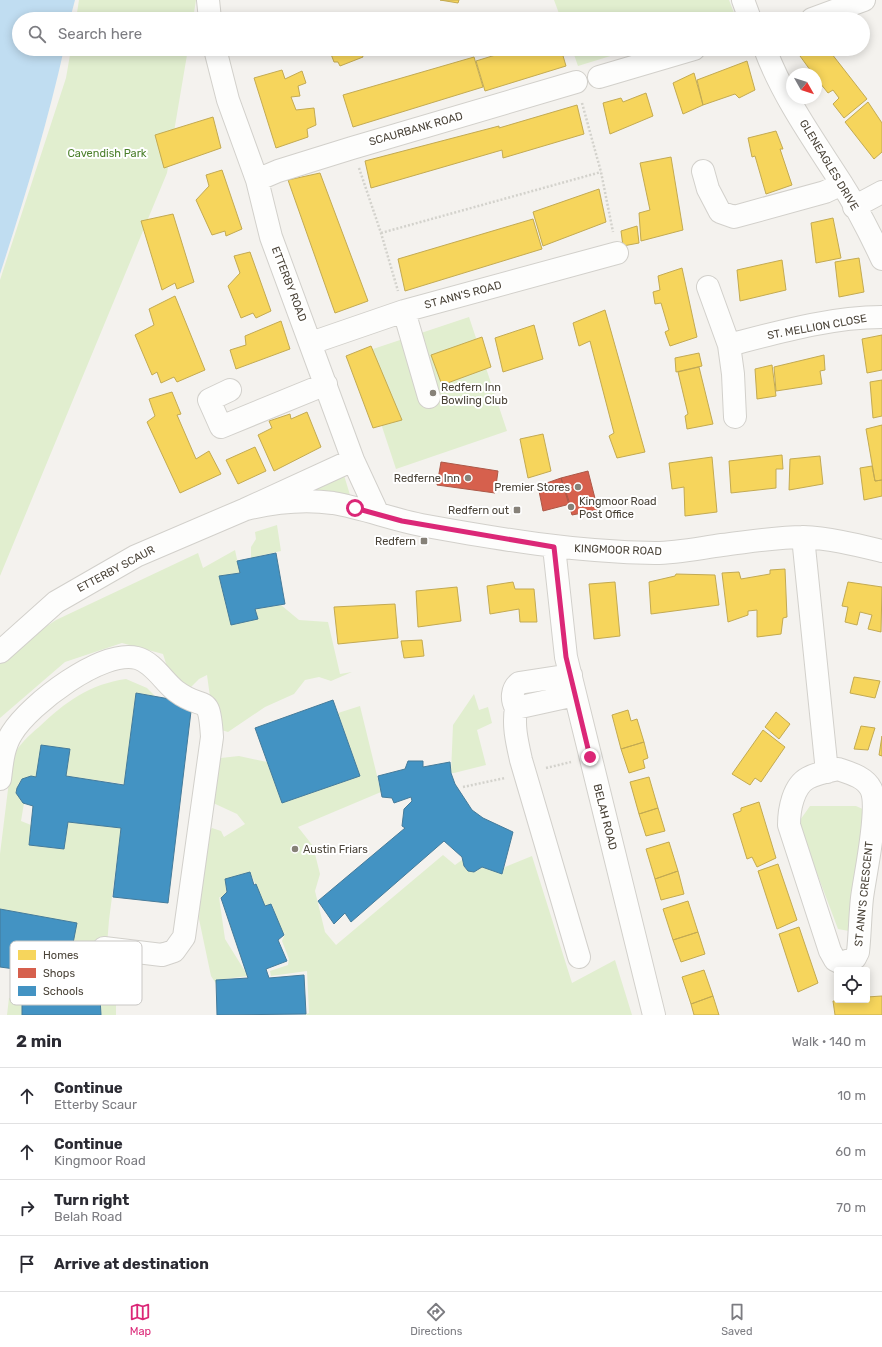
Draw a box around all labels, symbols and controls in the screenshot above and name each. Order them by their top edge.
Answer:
search box [12,12,870,56]
icon: search [26,23,48,45]
text: Search here [58,25,142,43]
north arrow [786,68,822,104]
street label: SCAURBANK ROAD [368,109,464,149]
street label: GLENEAGLES DRIVE [797,117,861,213]
park label: Cavendish Park [67,147,147,160]
street label: ETTERBY ROAD [269,245,309,323]
street label: ST ANN'S ROAD [423,278,503,312]
street label: ST. MELLION CLOSE [766,312,868,342]
place label: Redfern Inn Bowling Club [441,381,508,407]
marker: Redfern Inn Bowling Club [428,388,438,398]
place label: Redferne Inn [394,472,460,485]
marker: Redferne Inn [463,473,473,483]
place label: Premier Stores [494,481,570,494]
marker: Premier Stores [573,482,583,492]
place label: Kingmoor Road Post Office [579,495,657,521]
route start [346,499,364,517]
marker: Kingmoor Road Post Office [566,502,576,512]
place label: Redfern out [448,504,510,517]
marker: Redfern out [512,505,522,515]
place label: Redfern [375,535,416,548]
marker: Redfern [419,536,429,546]
street label: KINGMOOR ROAD [574,542,662,558]
street label: ETTERBY SCAUR [75,543,157,595]
route end [581,748,599,766]
street label: BELAH ROAD [591,783,619,851]
street label: ST ANN'S CRESCENT [852,840,876,947]
place label: Austin Friars [303,843,368,856]
marker: Austin Friars [290,844,300,854]
legend [10,941,142,1005]
text: Homes [43,949,79,962]
text: Shops [43,967,75,980]
map controls [834,967,870,1003]
button: locate [834,967,870,1003]
text: Schools [43,985,84,998]
text: 2 min [16,1031,62,1051]
text: Walk · 140 m [792,1034,866,1049]
text: Continue [54,1079,123,1097]
icon: ahead [16,1085,38,1107]
text: 10 m [837,1088,866,1103]
text: Etterby Scaur [54,1097,137,1112]
text: Continue [54,1135,123,1153]
icon: ahead [16,1141,38,1163]
text: 60 m [835,1144,866,1159]
text: Kingmoor Road [54,1153,146,1168]
text: Turn right [54,1191,129,1209]
icon: right [16,1197,38,1219]
text: 70 m [836,1200,866,1215]
text: Belah Road [54,1209,122,1224]
icon: arrive [16,1253,38,1275]
text: Arrive at destination [54,1255,209,1273]
tab: Map [129,1301,151,1338]
tab: Directions [410,1301,462,1338]
tab: Saved [721,1301,753,1338]

